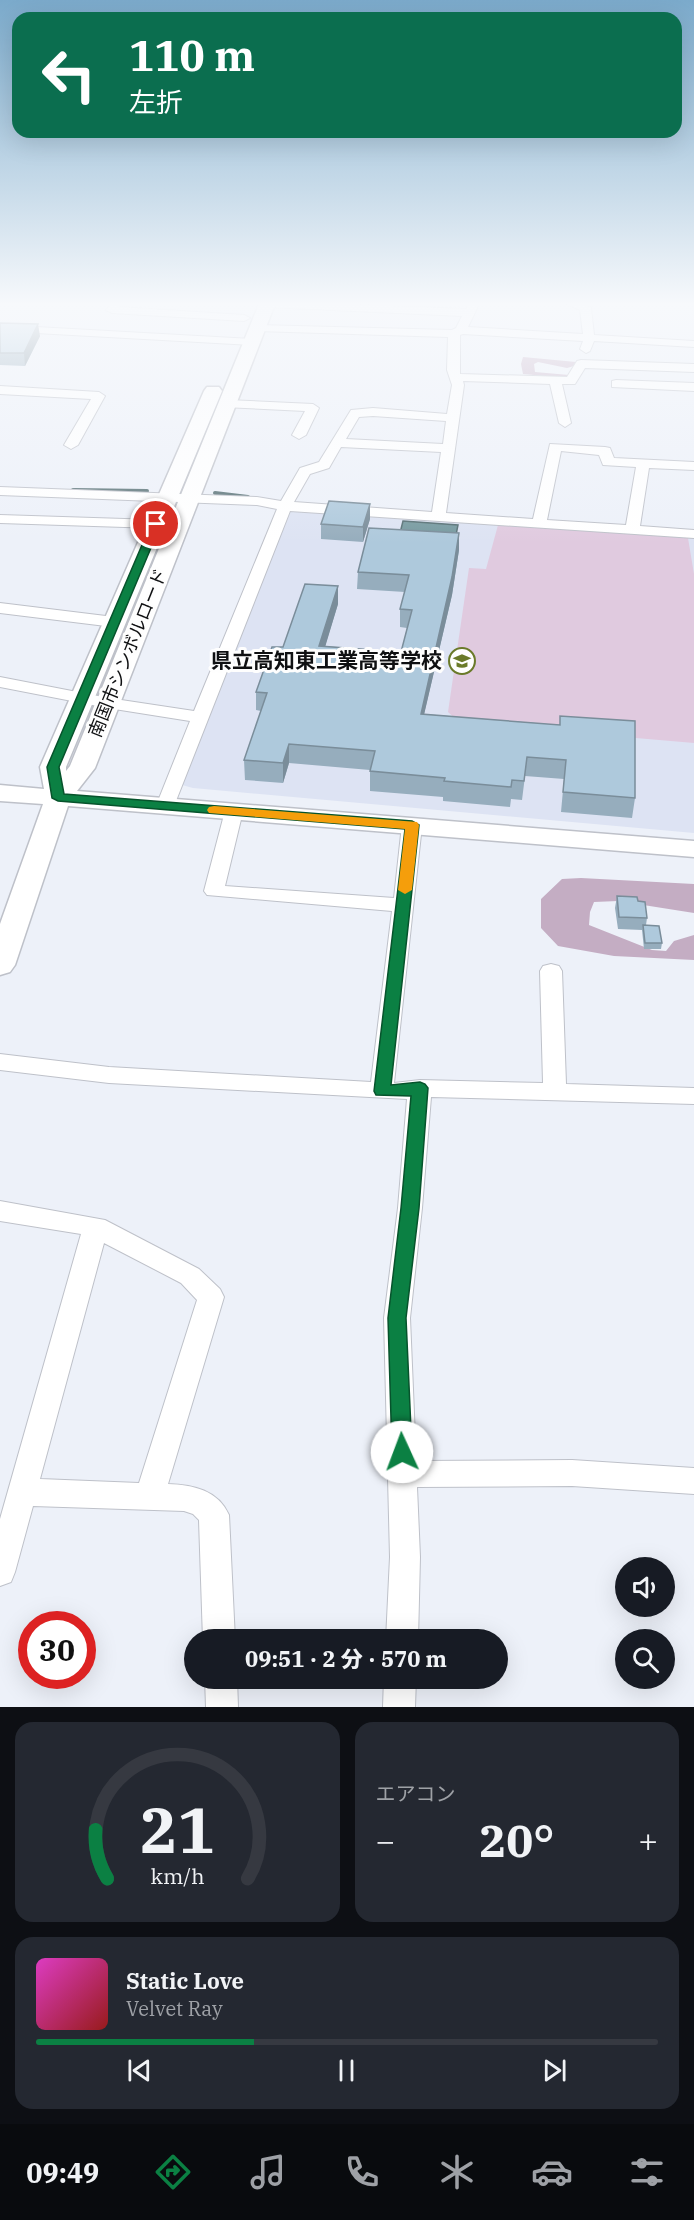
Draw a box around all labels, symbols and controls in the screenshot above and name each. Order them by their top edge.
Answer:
text: 110 m [129,28,255,83]
icon: left [30,36,108,114]
text: 左折 [129,84,183,119]
pin [130,498,181,549]
icon: arrive [139,507,172,540]
street label: 南国市シンボルロード [83,565,172,741]
place label: 県立高知東工業高等学校 [211,646,442,674]
school or university icon: 県立高知東工業高等学校 [447,646,477,676]
position arrow [370,1420,434,1484]
map controls [615,1557,675,1689]
button: sound [615,1557,675,1617]
speed limit sign: 30 [18,1611,96,1689]
button: search [615,1629,675,1689]
text: 09:51 · 2 分 · 570 m [245,1644,447,1673]
text: エアコン [376,1780,456,1807]
text: 21 [140,1789,215,1870]
text: 20° [479,1811,554,1869]
text: − [376,1819,395,1862]
text: + [638,1819,658,1862]
text: km/h [150,1862,204,1890]
text: Static Love [126,1966,244,1995]
text: Velvet Ray [126,1995,223,2022]
icon: previous [123,2054,156,2087]
icon: pause [330,2054,363,2087]
icon: next [538,2054,571,2087]
icon: directions [152,2151,194,2193]
icon: music [247,2151,289,2193]
icon: phone [341,2151,383,2193]
icon: climate [436,2151,478,2193]
icon: car [531,2151,573,2193]
icon: filters [626,2151,668,2193]
text: 09:49 [26,2155,99,2190]

